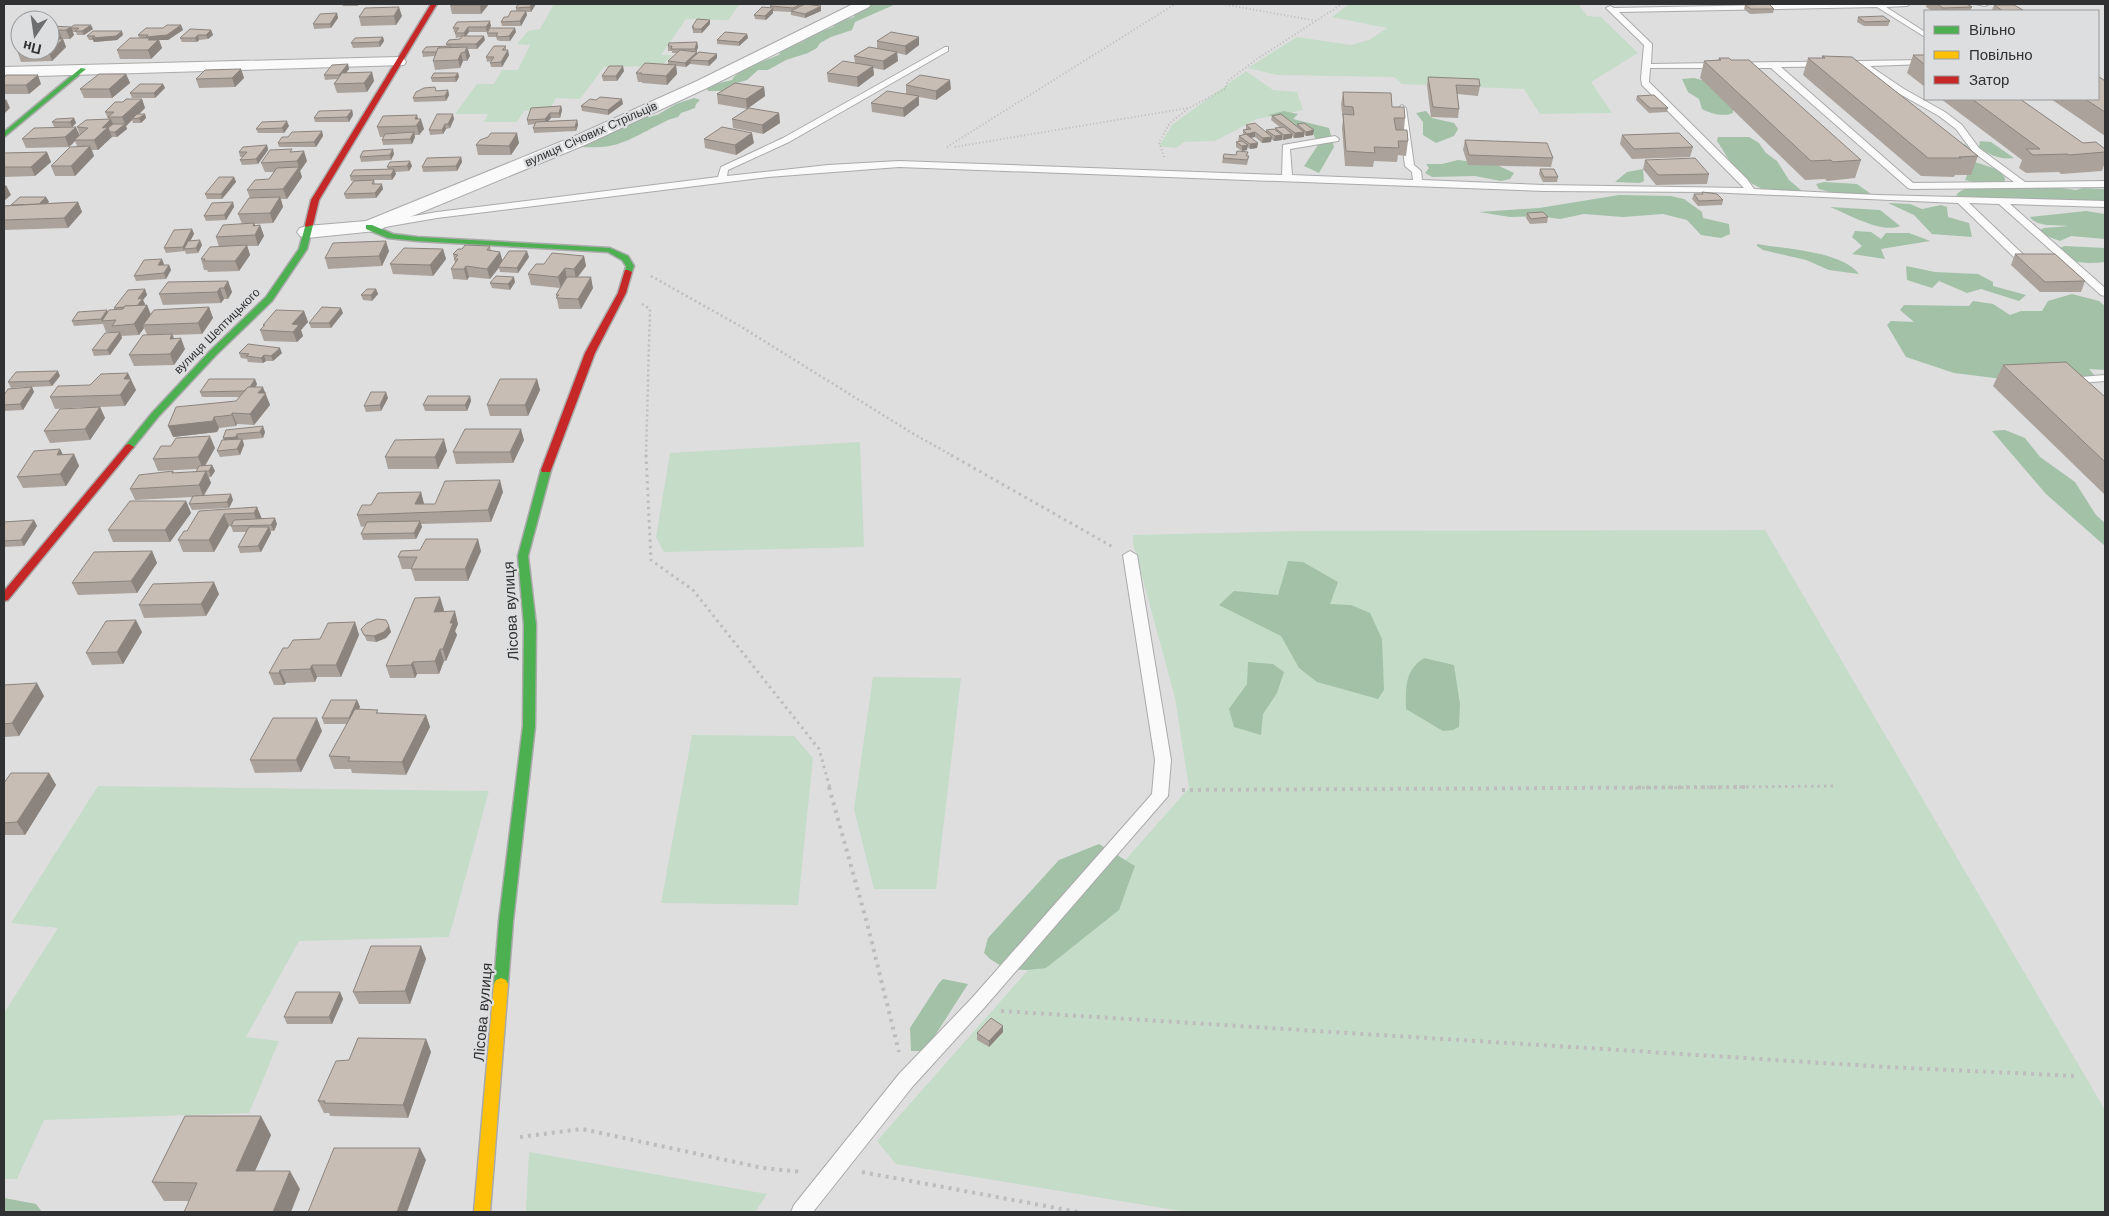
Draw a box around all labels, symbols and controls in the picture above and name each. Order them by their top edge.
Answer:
north arrow [10,10,60,60]
legend [1924,10,2099,100]
text: Вільно [1969,21,2016,39]
text: Пн [21,38,43,58]
text: Повільно [1969,46,2033,64]
text: Затор [1969,71,2009,89]
street label: вулиця Січових Стрільців [523,98,659,170]
street label: вулиця Шептицького [171,285,263,377]
street label: Лісова вулиця [499,561,523,661]
street label: Лісова вулиця [470,962,496,1062]

